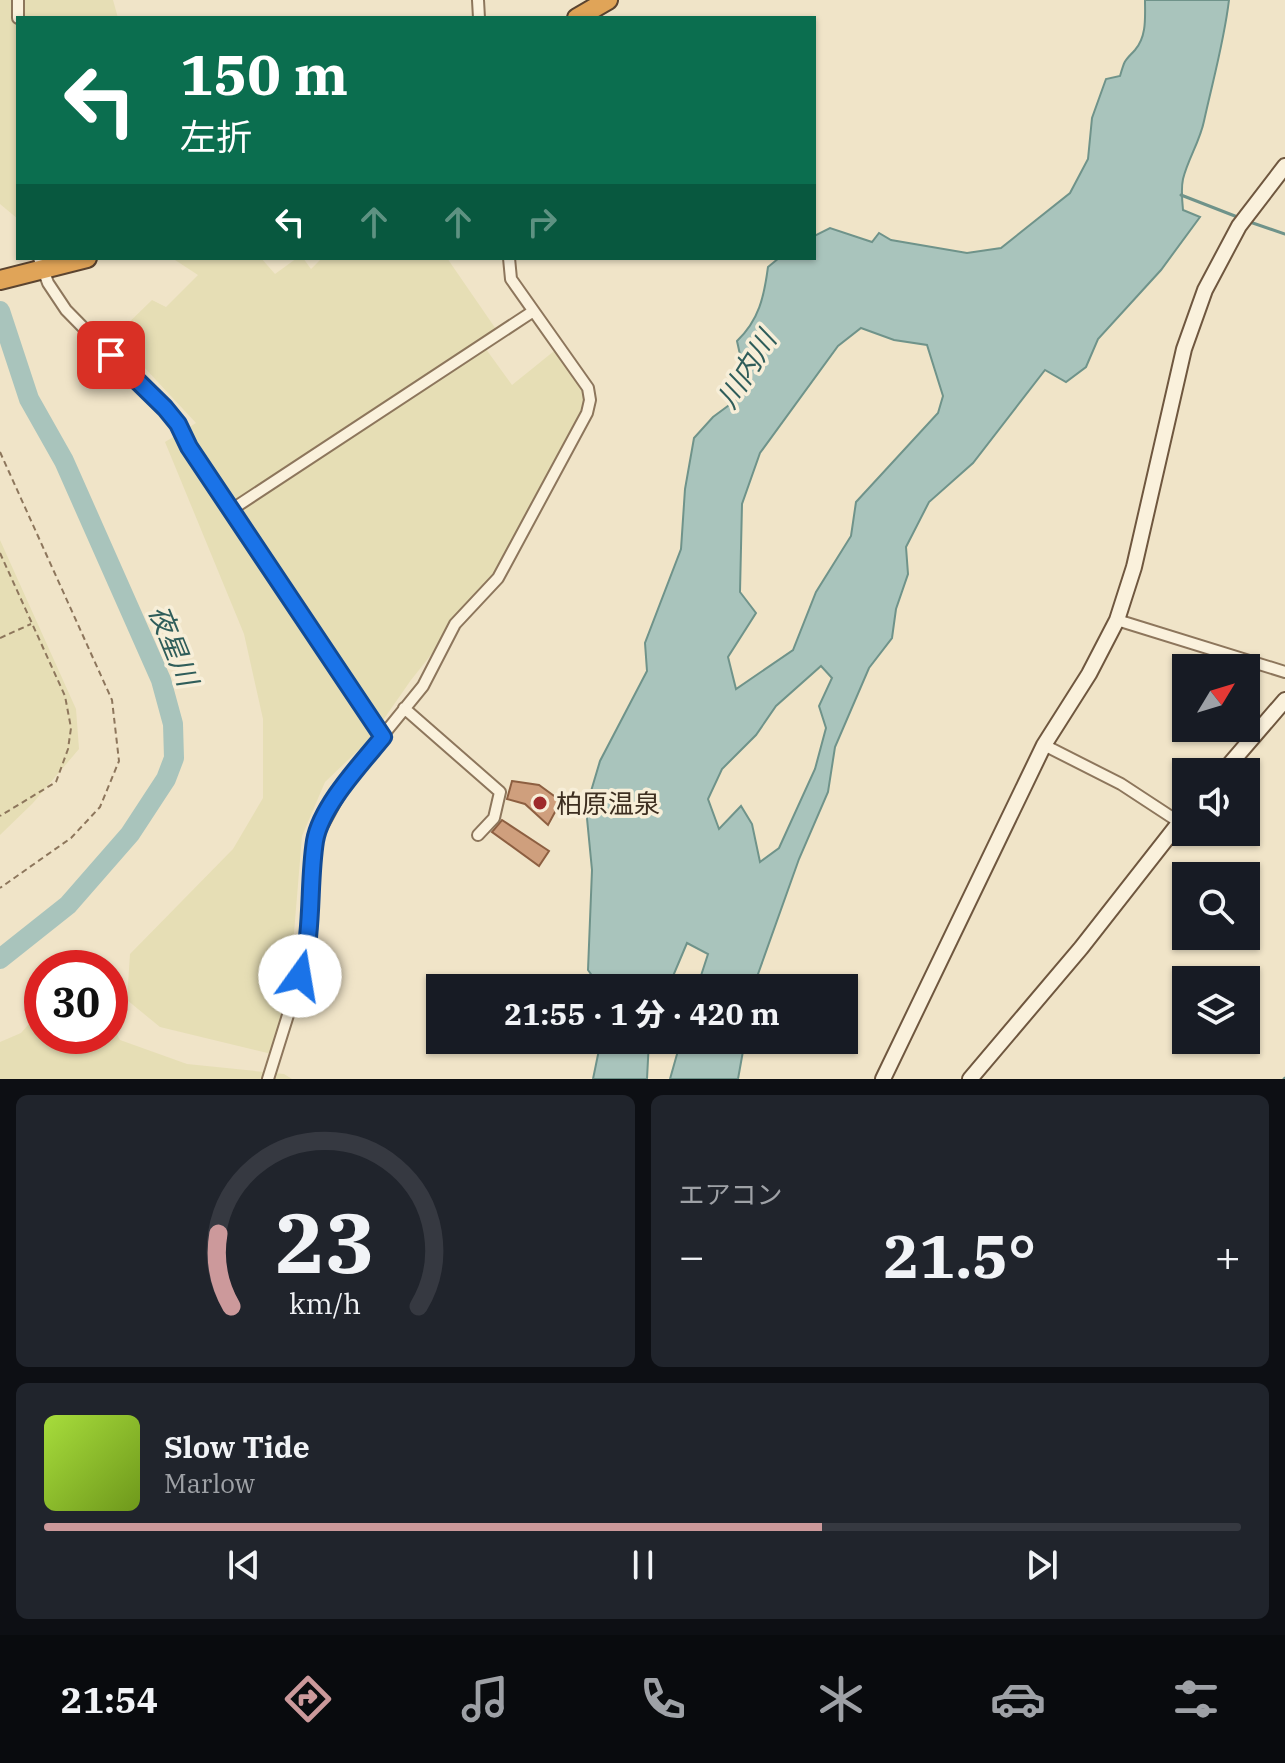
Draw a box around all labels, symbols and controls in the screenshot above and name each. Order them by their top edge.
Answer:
text: 150 m [180,38,348,110]
icon: left [48,48,152,152]
text: 左折 [180,113,252,160]
icon: left [268,200,312,244]
icon: ahead [352,200,396,244]
icon: ahead [436,200,480,244]
icon: right [520,200,564,244]
pin [77,321,145,389]
water label: 川内川 [708,321,786,414]
icon: arrive [89,333,133,377]
water label: 夜星川 [141,599,208,694]
north arrow [1172,654,1260,742]
map controls [1172,654,1260,1054]
button: sound [1172,758,1260,846]
place label: 柏原温泉 [556,786,660,820]
marker: 柏原温泉 [531,794,549,812]
button: search [1172,862,1260,950]
position arrow [258,934,342,1018]
speed limit sign: 30 [24,950,128,1054]
button: layers [1172,966,1260,1054]
text: 21:55 · 1 分 · 420 m [504,994,780,1033]
text: エアコン [679,1177,783,1211]
text: 23 [275,1188,375,1296]
text: 21.5° [883,1216,1036,1295]
text: − [679,1227,705,1284]
text: + [1215,1227,1241,1284]
text: km/h [289,1285,361,1322]
text: Slow Tide [164,1427,310,1466]
text: Marlow [164,1466,255,1500]
icon: previous [222,1543,266,1587]
icon: pause [621,1543,665,1587]
icon: next [1020,1543,1064,1587]
icon: directions [280,1671,336,1727]
icon: music [457,1671,513,1727]
icon: phone [635,1671,691,1727]
icon: climate [813,1671,869,1727]
icon: car [990,1671,1046,1727]
icon: filters [1168,1671,1224,1727]
text: 21:54 [61,1676,158,1723]

